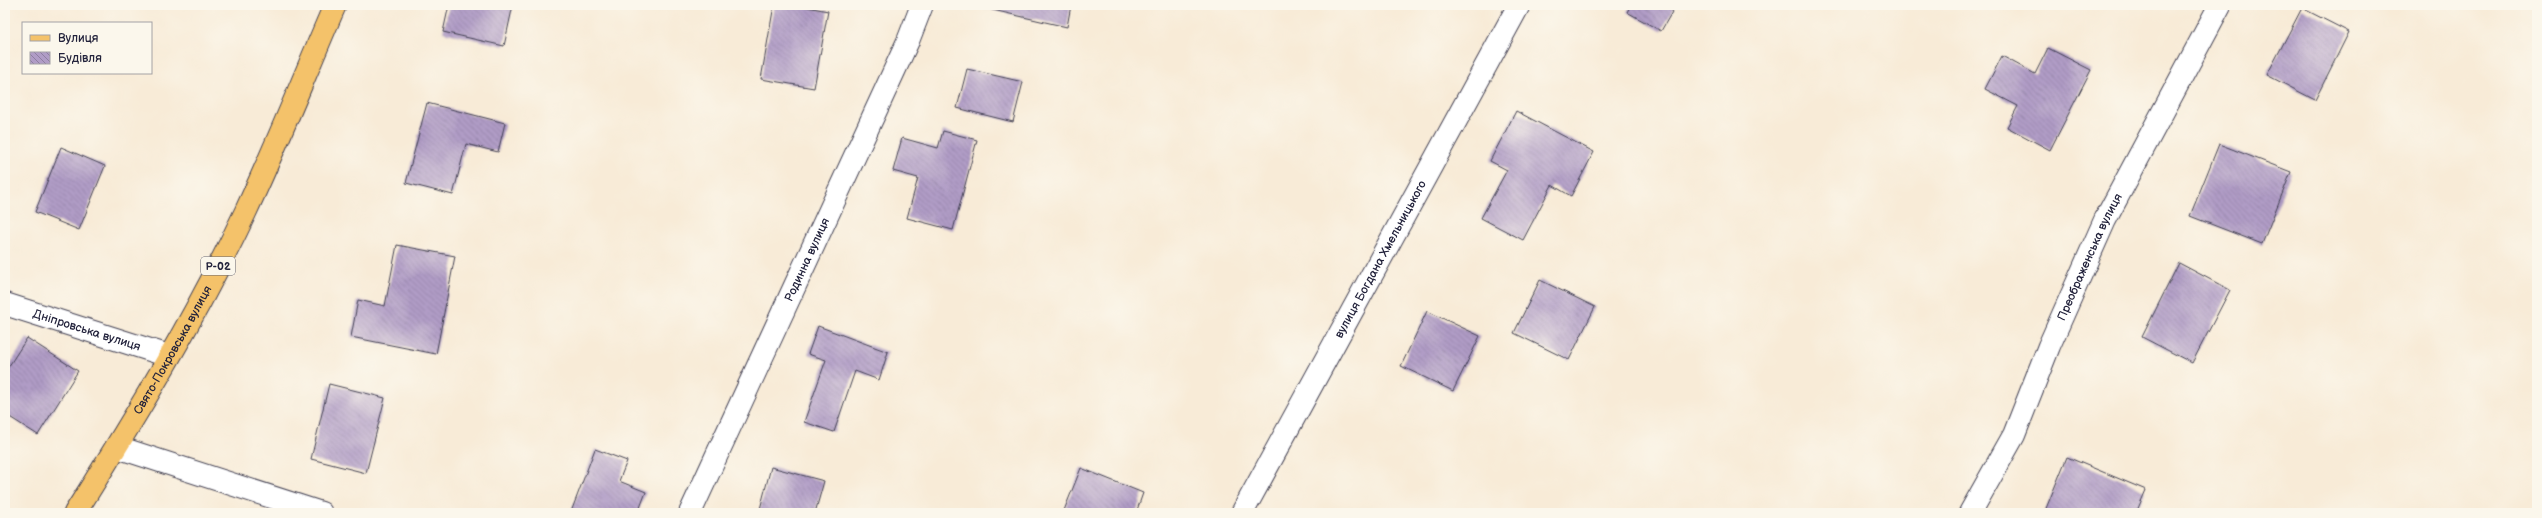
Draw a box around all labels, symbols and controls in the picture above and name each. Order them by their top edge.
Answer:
legend [22,22,152,74]
text: Вулиця [58,31,99,46]
text: Будівля [58,51,102,66]
street label: вулиця Богдана Хмельницького [1331,178,1429,341]
street label: Преображенська вулиця [2054,190,2126,323]
street label: Родинна вулиця [781,215,833,304]
road number: Р-02 [201,257,235,275]
street label: Свято-Покровська вулиця [130,283,215,417]
street label: Дніпровська вулиця [31,306,143,354]

